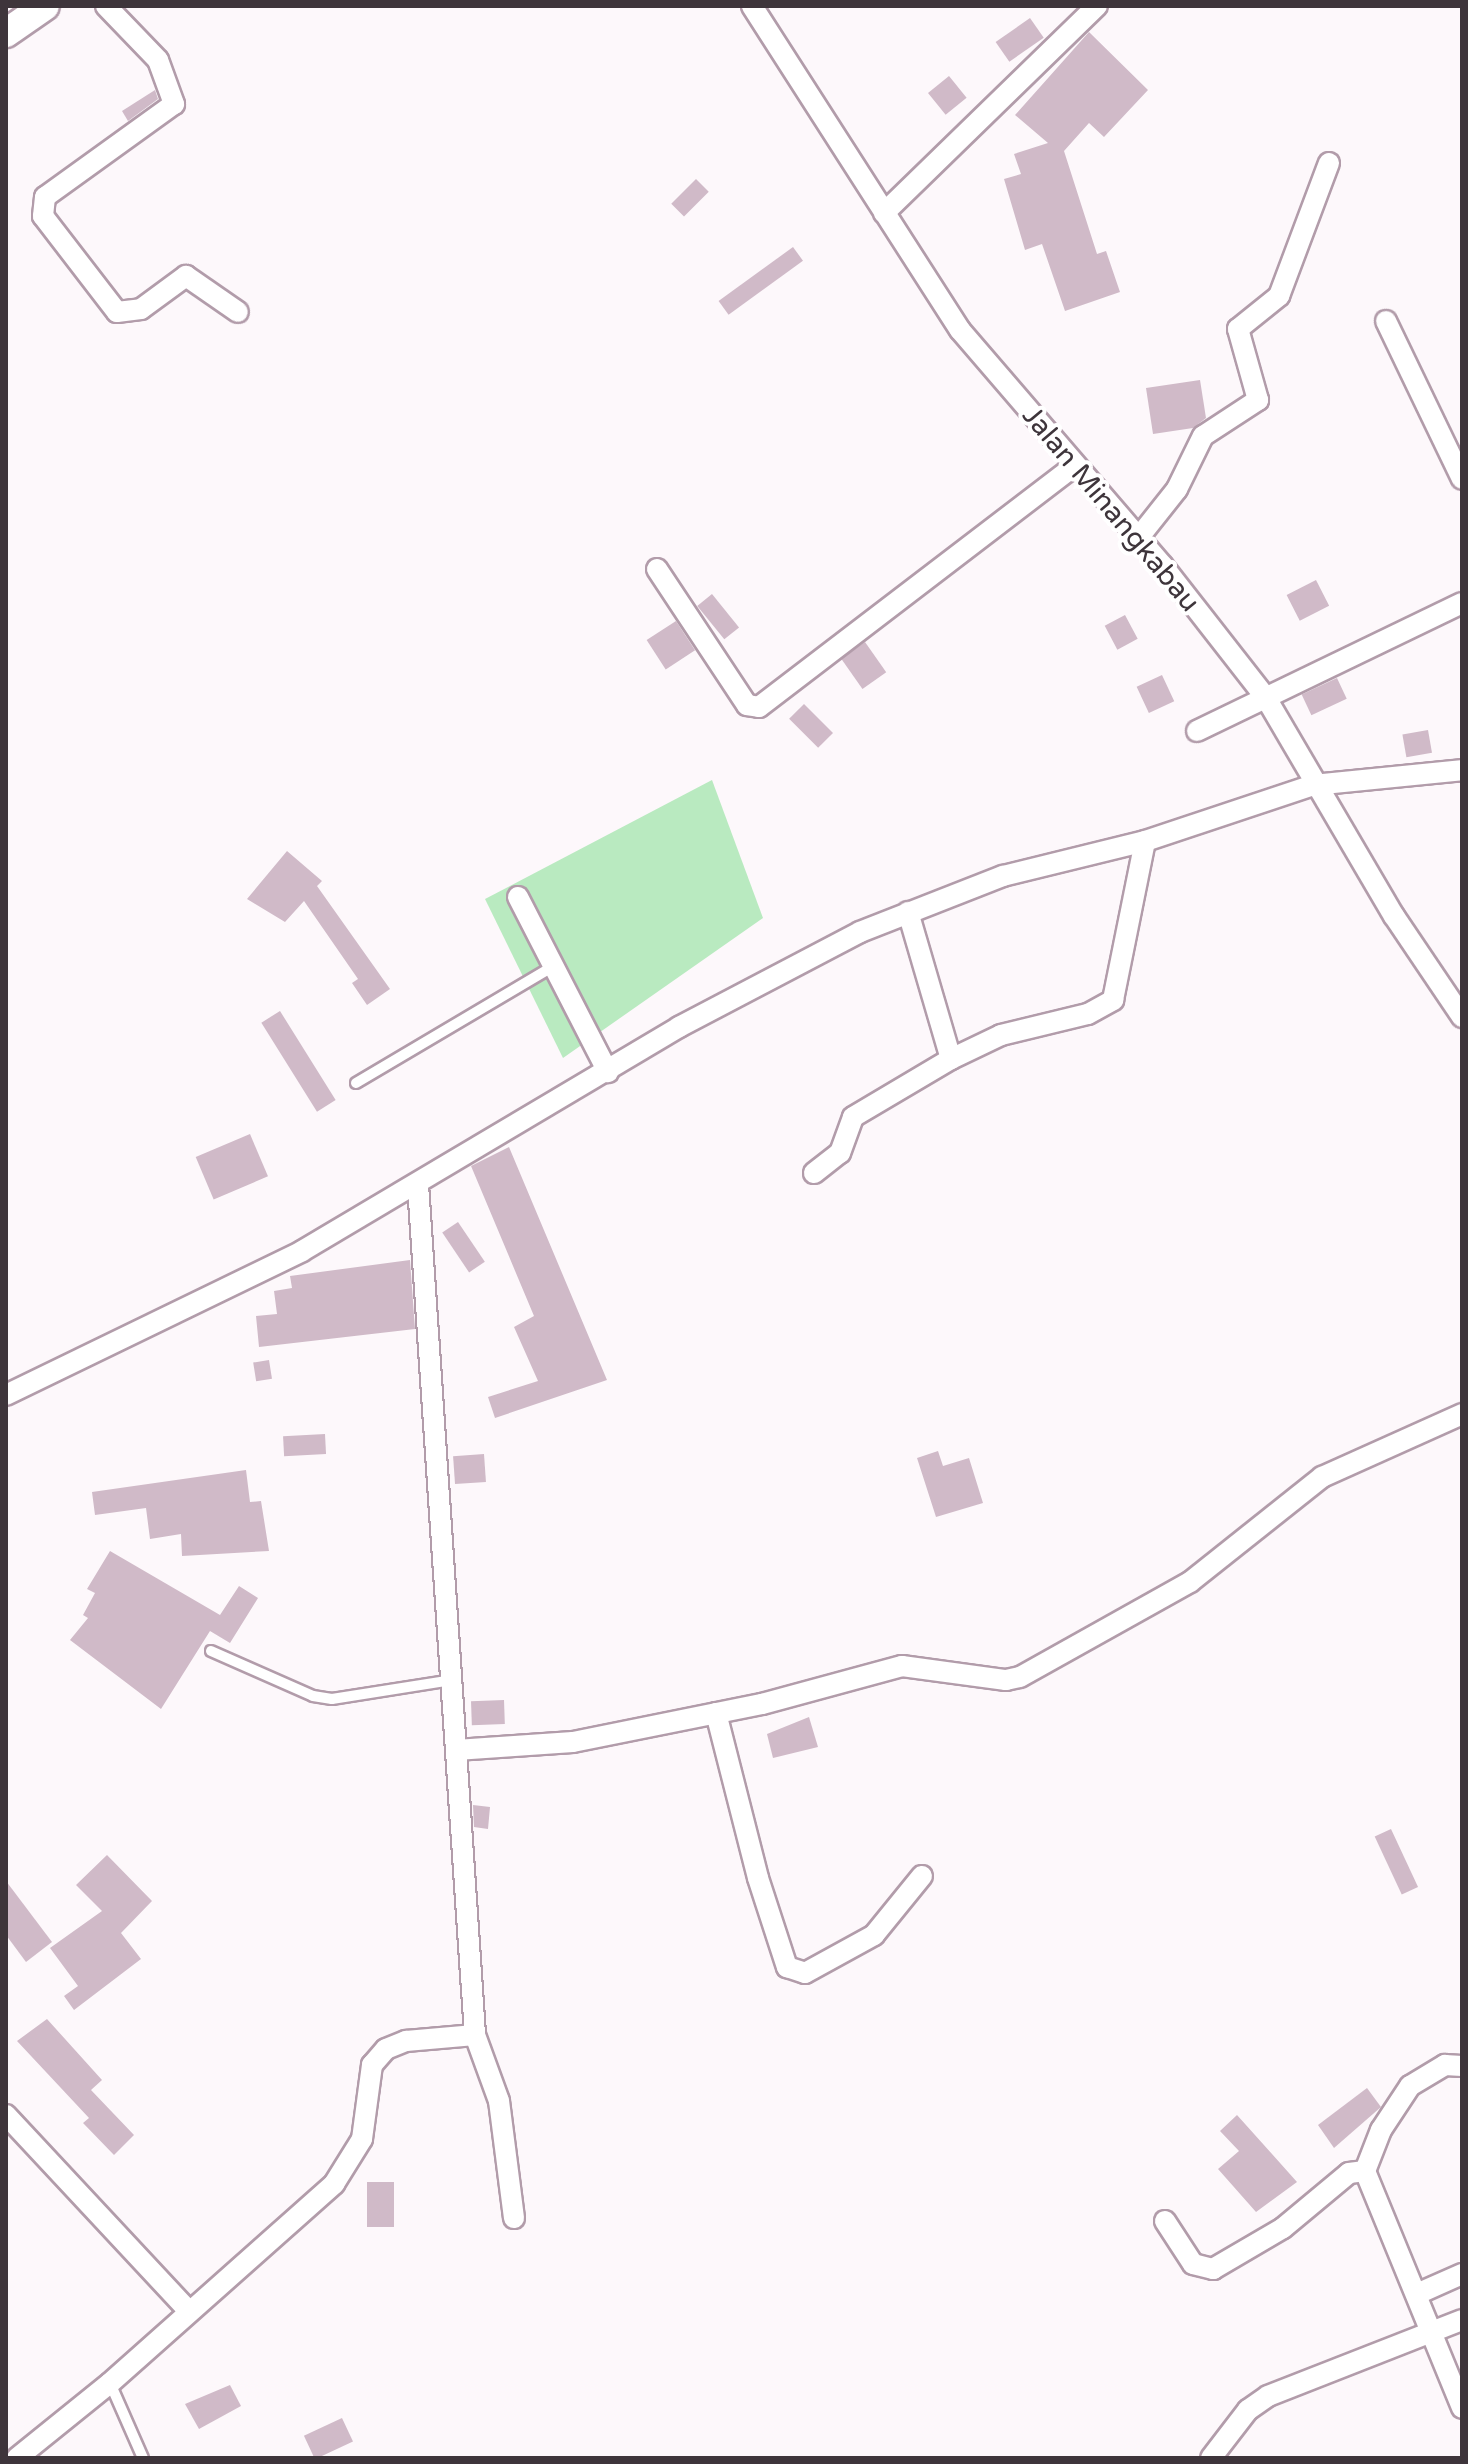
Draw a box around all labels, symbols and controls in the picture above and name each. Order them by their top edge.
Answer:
street label: Jalan Minangkabau [1015,399,1207,619]

